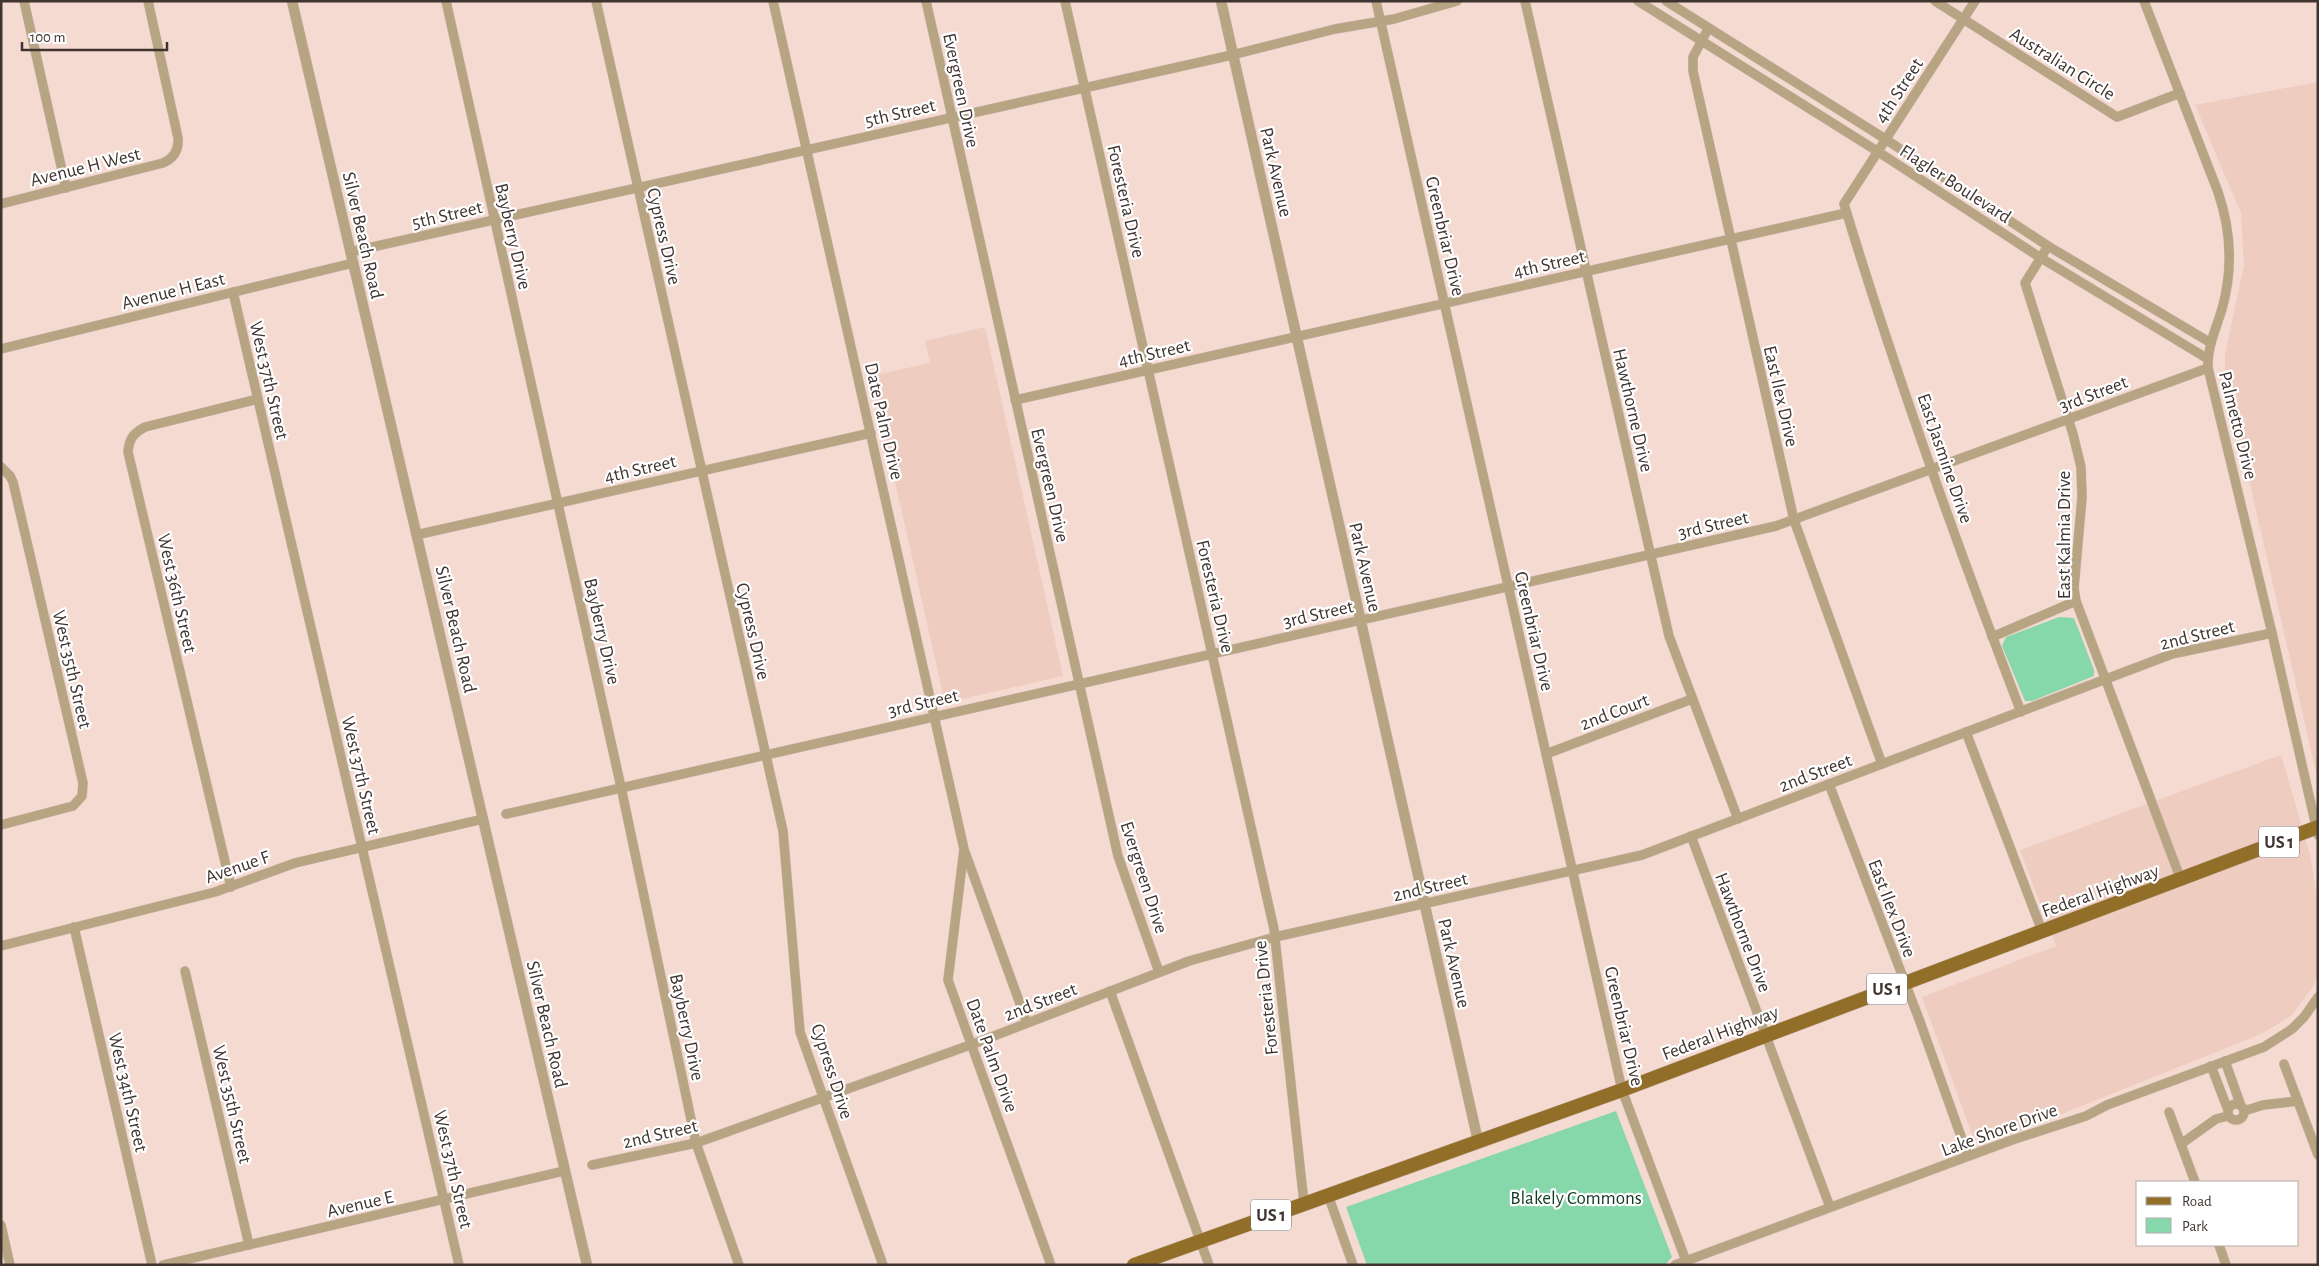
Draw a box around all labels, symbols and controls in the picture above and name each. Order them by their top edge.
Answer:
scale bar [22,20,168,52]
street label: Australian Circle [2006,24,2118,104]
text: 100 m [30,30,65,45]
street label: Evergreen Drive [939,31,982,149]
street label: 4th Street [1871,55,1927,127]
street label: 5th Street [863,96,937,131]
street label: Park Avenue [1256,126,1295,219]
street label: Flagler Boulevard [1896,141,2014,227]
street label: Foresteria Drive [1103,143,1148,260]
street label: Avenue H West [28,145,142,190]
street label: Silver Beach Road [339,170,386,301]
street label: Greenbriar Drive [1422,175,1468,298]
street label: Bayberry Drive [491,181,534,291]
street label: Cypress Drive [643,186,684,287]
street label: 5th Street [410,198,484,233]
street label: 4th Street [1512,247,1587,282]
street label: Avenue H East [120,269,227,313]
street label: West 37th Street [246,319,291,441]
street label: 4th Street [1117,336,1192,371]
street label: East Ilex Drive [1760,344,1801,449]
street label: Hawthorne Drive [1609,347,1656,474]
street label: Date Palm Drive [861,361,906,482]
street label: Palmetto Drive [2215,369,2260,481]
street label: 3rd Street [2057,373,2130,416]
street label: East Jasmine Drive [1913,391,1976,526]
street label: Evergreen Drive [1027,426,1072,544]
street label: 4th Street [603,452,678,487]
street label: East Kalmia Drive [2055,471,2074,599]
street label: 3rd Street [1676,508,1750,543]
street label: Park Avenue [1345,521,1384,614]
street label: West 36th Street [154,532,199,655]
street label: Foresteria Drive [1192,538,1237,655]
street label: Silver Beach Road [432,564,479,695]
street label: Greenbriar Drive [1511,570,1557,693]
street label: Bayberry Drive [580,576,623,686]
street label: Cypress Drive [732,581,773,682]
street label: 3rd Street [1281,597,1355,632]
street label: West 35th Street [49,608,94,730]
street label: 2nd Street [2158,617,2237,654]
street label: 3rd Street [886,686,960,721]
street label: 2nd Court [1578,691,1652,734]
street label: West 37th Street [338,714,383,836]
street label: 2nd Street [1777,751,1854,796]
street label: Evergreen Drive [1117,819,1171,936]
road number: US 1 [2259,826,2299,858]
street label: Avenue F [203,847,273,887]
street label: East Ilex Drive [1864,857,1919,960]
street label: Federal Highway [2039,861,2162,921]
street label: 2nd Street [1391,870,1470,905]
street label: Hawthorne Drive [1711,870,1774,995]
street label: Park Avenue [1434,917,1473,1010]
street label: Foresteria Drive [1251,939,1282,1056]
street label: Silver Beach Road [523,959,570,1090]
street label: Greenbriar Drive [1601,965,1647,1088]
street label: Bayberry Drive [666,972,707,1082]
road number: US 1 [1867,974,1907,1004]
street label: 2nd Street [1002,980,1079,1025]
street label: Date Palm Drive [962,996,1021,1115]
street label: Federal Highway [1660,1002,1781,1064]
street label: Cypress Drive [807,1022,856,1121]
street label: West 34th Street [105,1031,151,1154]
street label: West 35th Street [209,1043,254,1165]
street label: Lake Shore Drive [1939,1101,2060,1160]
street label: West 37th Street [430,1108,475,1230]
street label: 2nd Street [621,1117,700,1152]
legend [2136,1181,2299,1246]
street label: Avenue E [325,1188,395,1221]
park label: Blakely Commons [1510,1189,1642,1208]
text: Road [2182,1194,2212,1209]
road number: US 1 [1251,1200,1291,1230]
text: Park [2182,1219,2208,1234]

